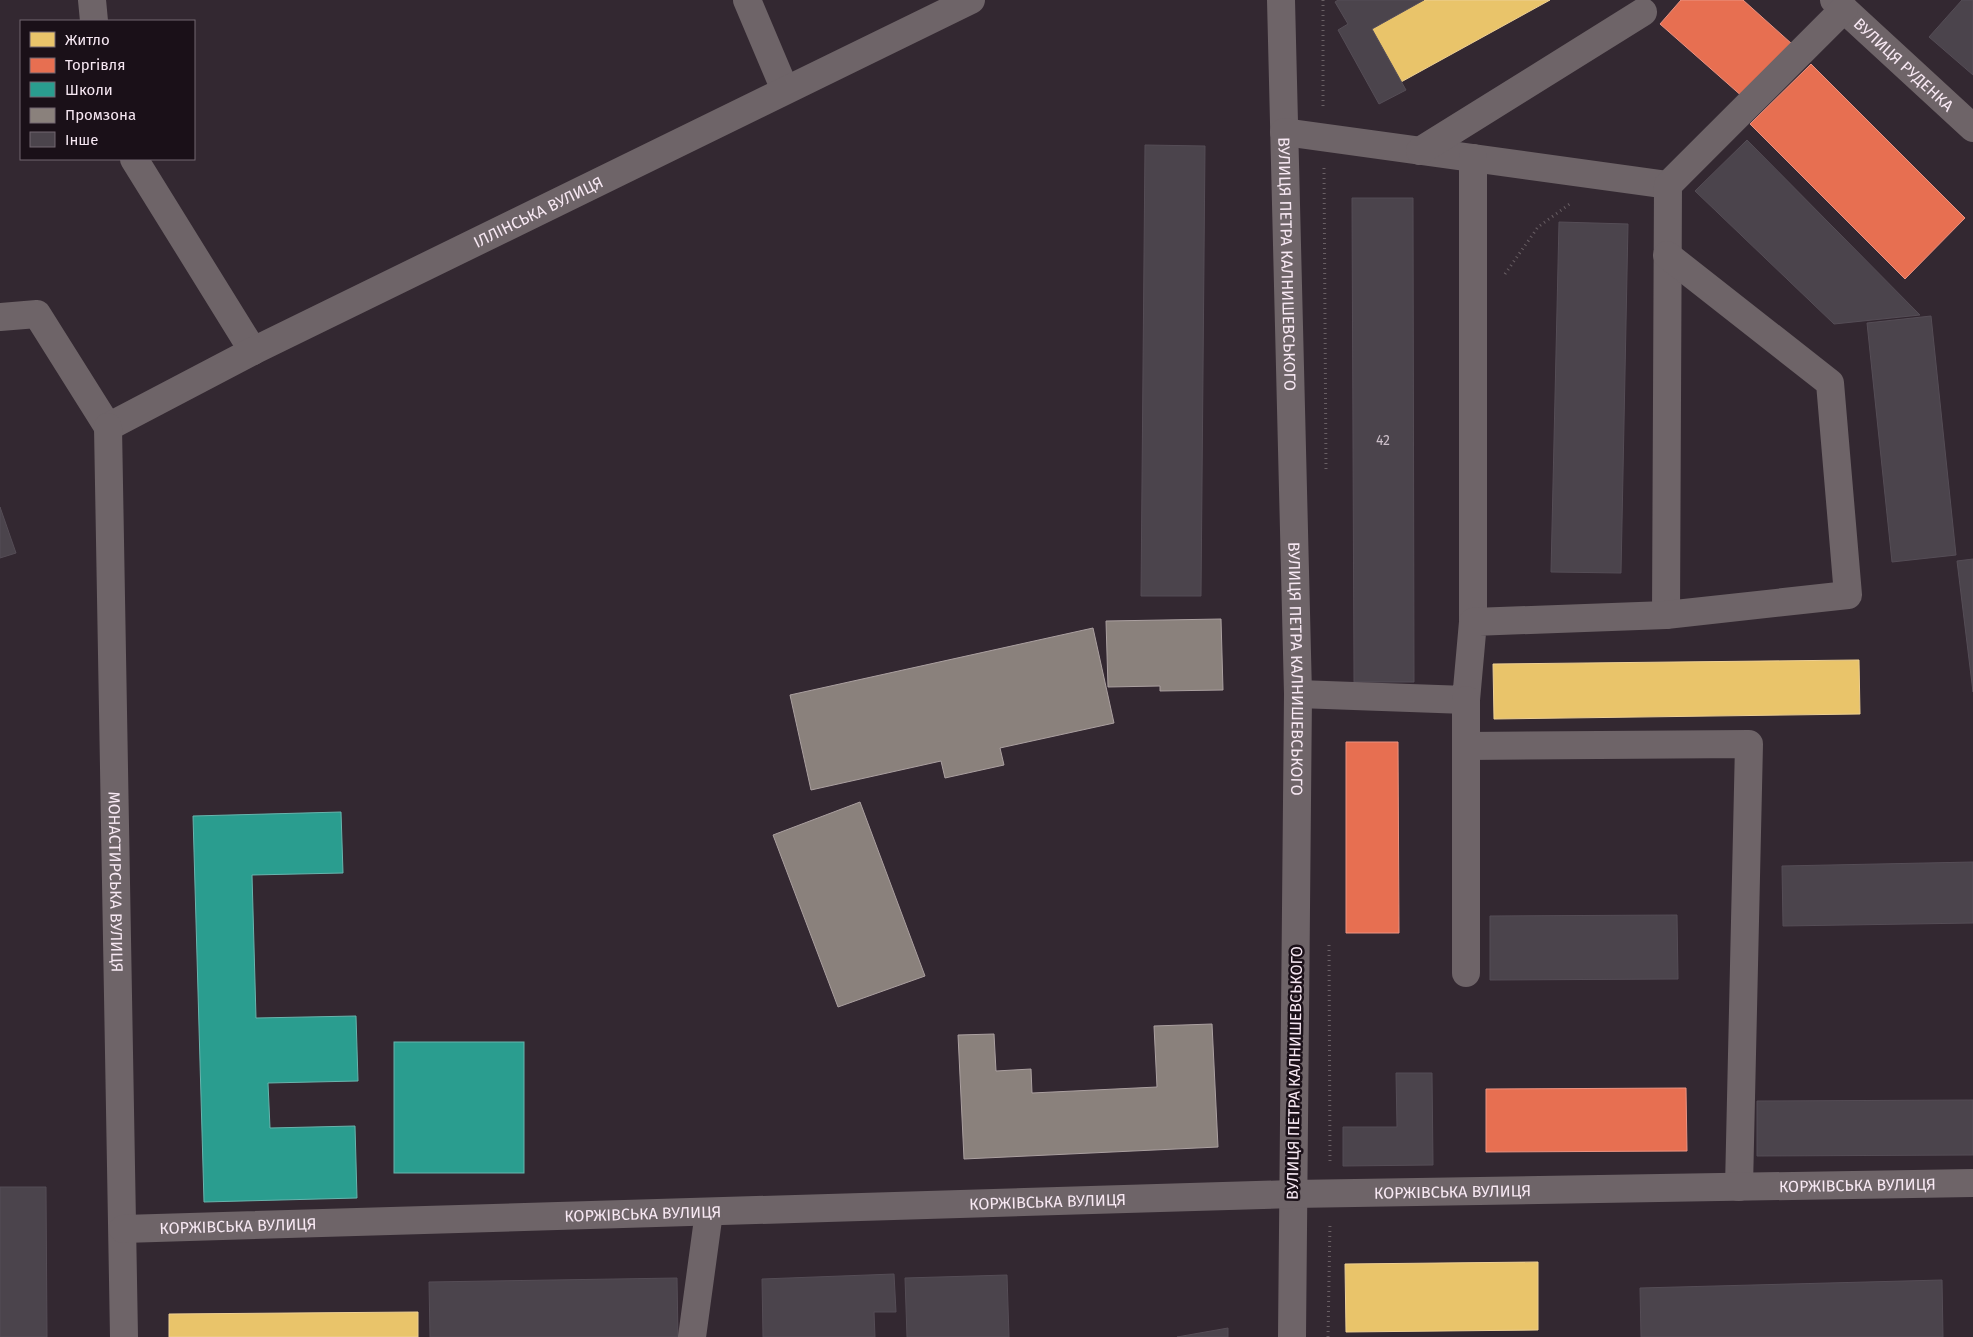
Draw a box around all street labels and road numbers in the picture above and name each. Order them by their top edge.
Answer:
street label: ВУЛИЦЯ РУДЕНКА [1850,14,1958,116]
street label: ВУЛИЦЯ ПЕТРА КАЛНИШЕВСЬКОГО [1274,137,1300,391]
street label: ІЛЛІНСЬКА ВУЛИЦЯ [470,172,606,252]
street label: ВУЛИЦЯ ПЕТРА КАЛНИШЕВСЬКОГО [1284,542,1307,796]
street label: МОНАСТИРСЬКА ВУЛИЦЯ [104,791,127,973]
street label: ВУЛИЦЯ ПЕТРА КАЛНИШЕВСЬКОГО [1283,946,1306,1200]
street label: КОРЖІВСЬКА ВУЛИЦЯ [1779,1175,1936,1196]
street label: КОРЖІВСЬКА ВУЛИЦЯ [1374,1181,1531,1203]
street label: КОРЖІВСЬКА ВУЛИЦЯ [969,1190,1126,1214]
street label: КОРЖІВСЬКА ВУЛИЦЯ [564,1202,722,1226]
street label: КОРЖІВСЬКА ВУЛИЦЯ [159,1214,317,1238]

